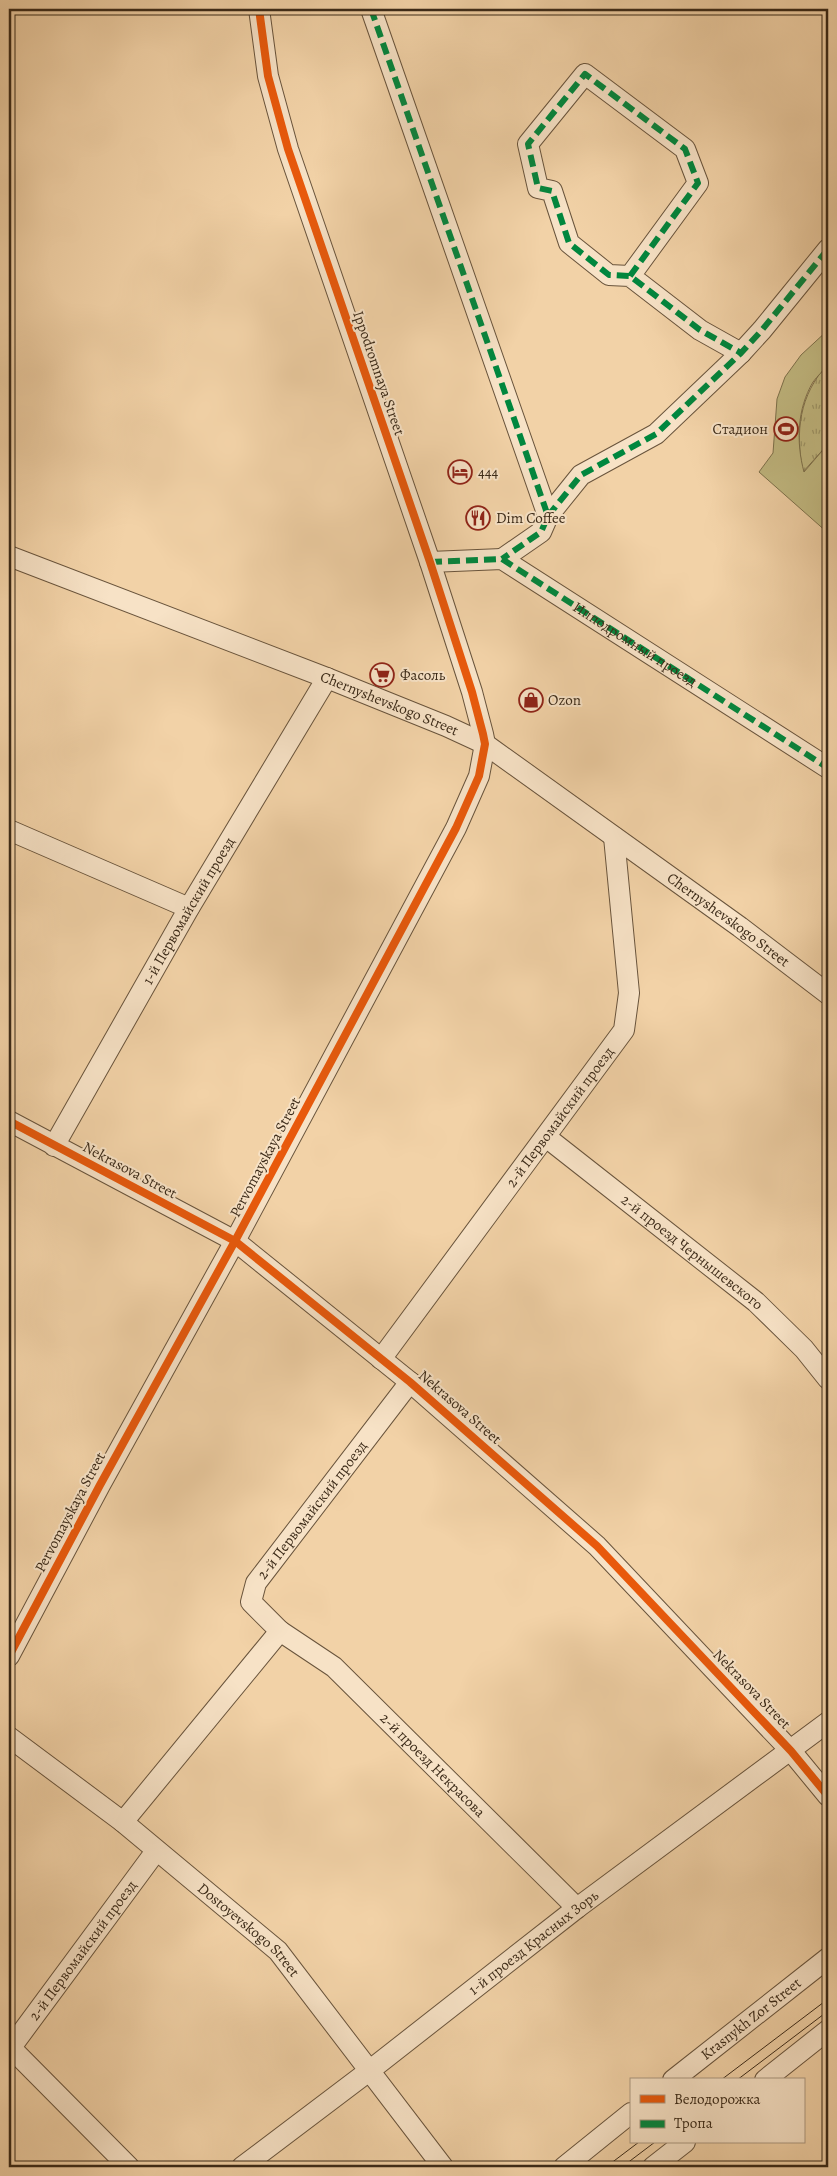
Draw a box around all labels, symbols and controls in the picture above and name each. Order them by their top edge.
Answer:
street label: Ippodromnaya Street [348,308,410,438]
sports icon: Стадион [773,416,799,442]
place label: Стадион [713,419,768,439]
hotel icon: 444 [447,459,473,485]
place label: 444 [478,462,499,482]
restaurant icon: Dim Coffee [465,505,491,531]
place label: Dim Coffee [496,508,566,528]
street label: Ипподромный проезд [569,597,701,692]
supermarket icon: Фасоль [369,662,395,688]
place label: Фасоль [400,665,446,685]
street label: Chernyshevskogo Street [317,666,462,740]
shop icon: Ozon [518,687,544,713]
place label: Ozon [548,690,581,710]
street label: 1-й Первомайский проезд [138,833,239,988]
street label: Chernyshevskogo Street [663,868,794,971]
street label: 2-й Первомайский проезд [501,1043,618,1191]
street label: Pervomayskaya Street [225,1093,305,1221]
street label: Nekrasova Street [79,1137,181,1203]
street label: 2-й проезд Чернышевского [617,1190,768,1314]
street label: Nekrasova Street [414,1365,506,1449]
street label: 2-й Первомайский проезд [252,1436,372,1583]
street label: Pervomayskaya Street [30,1448,110,1576]
street label: Nekrasova Street [709,1645,795,1733]
street label: 2-й проезд Некрасова [376,1708,490,1822]
street label: 2-й Первомайский проезд [24,1876,141,2024]
street label: Dostoyevskogo Street [193,1878,304,1981]
street label: 1-й проезд Красных Зорь [464,1885,603,1999]
street label: Krasnykh Zor Street [696,1973,805,2065]
legend [630,2078,804,2144]
text: Велодорожка [674,2089,761,2109]
text: Тропа [674,2113,713,2133]

